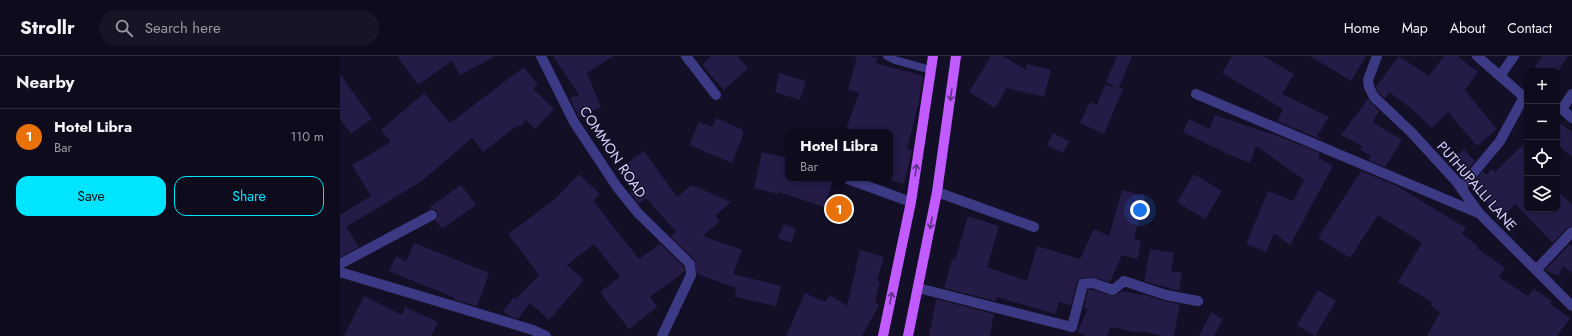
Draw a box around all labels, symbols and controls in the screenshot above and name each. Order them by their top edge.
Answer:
search box [99,10,379,46]
text: Strollr [20,14,75,41]
icon: search [113,17,135,39]
text: Search here [145,17,221,39]
text: Home [1344,18,1380,38]
text: Map [1402,18,1428,38]
text: About [1450,18,1485,38]
text: Contact [1507,18,1552,38]
map controls [1524,68,1560,212]
button: + [1524,68,1560,104]
text: Nearby [16,70,74,94]
one-way arrow [947,88,955,101]
street label: COMMON ROAD [575,102,651,202]
button: − [1524,104,1560,140]
text: Hotel Libra [54,116,132,138]
text: 1 [26,127,32,146]
text: 110 m [290,127,324,146]
popup [785,129,893,181]
text: Hotel Libra [800,135,878,157]
street label: PUTHUPALLI LANE [1433,137,1521,235]
text: Bar [54,138,72,157]
button: locate [1524,140,1560,176]
text: Bar [800,157,818,176]
one-way arrow [912,164,920,177]
button: Save [16,176,166,216]
button: Share [174,176,324,216]
button: layers [1524,176,1560,212]
pin: 1 [826,194,852,224]
your location [1130,200,1150,220]
one-way arrow [926,216,934,229]
one-way arrow [888,292,896,305]

